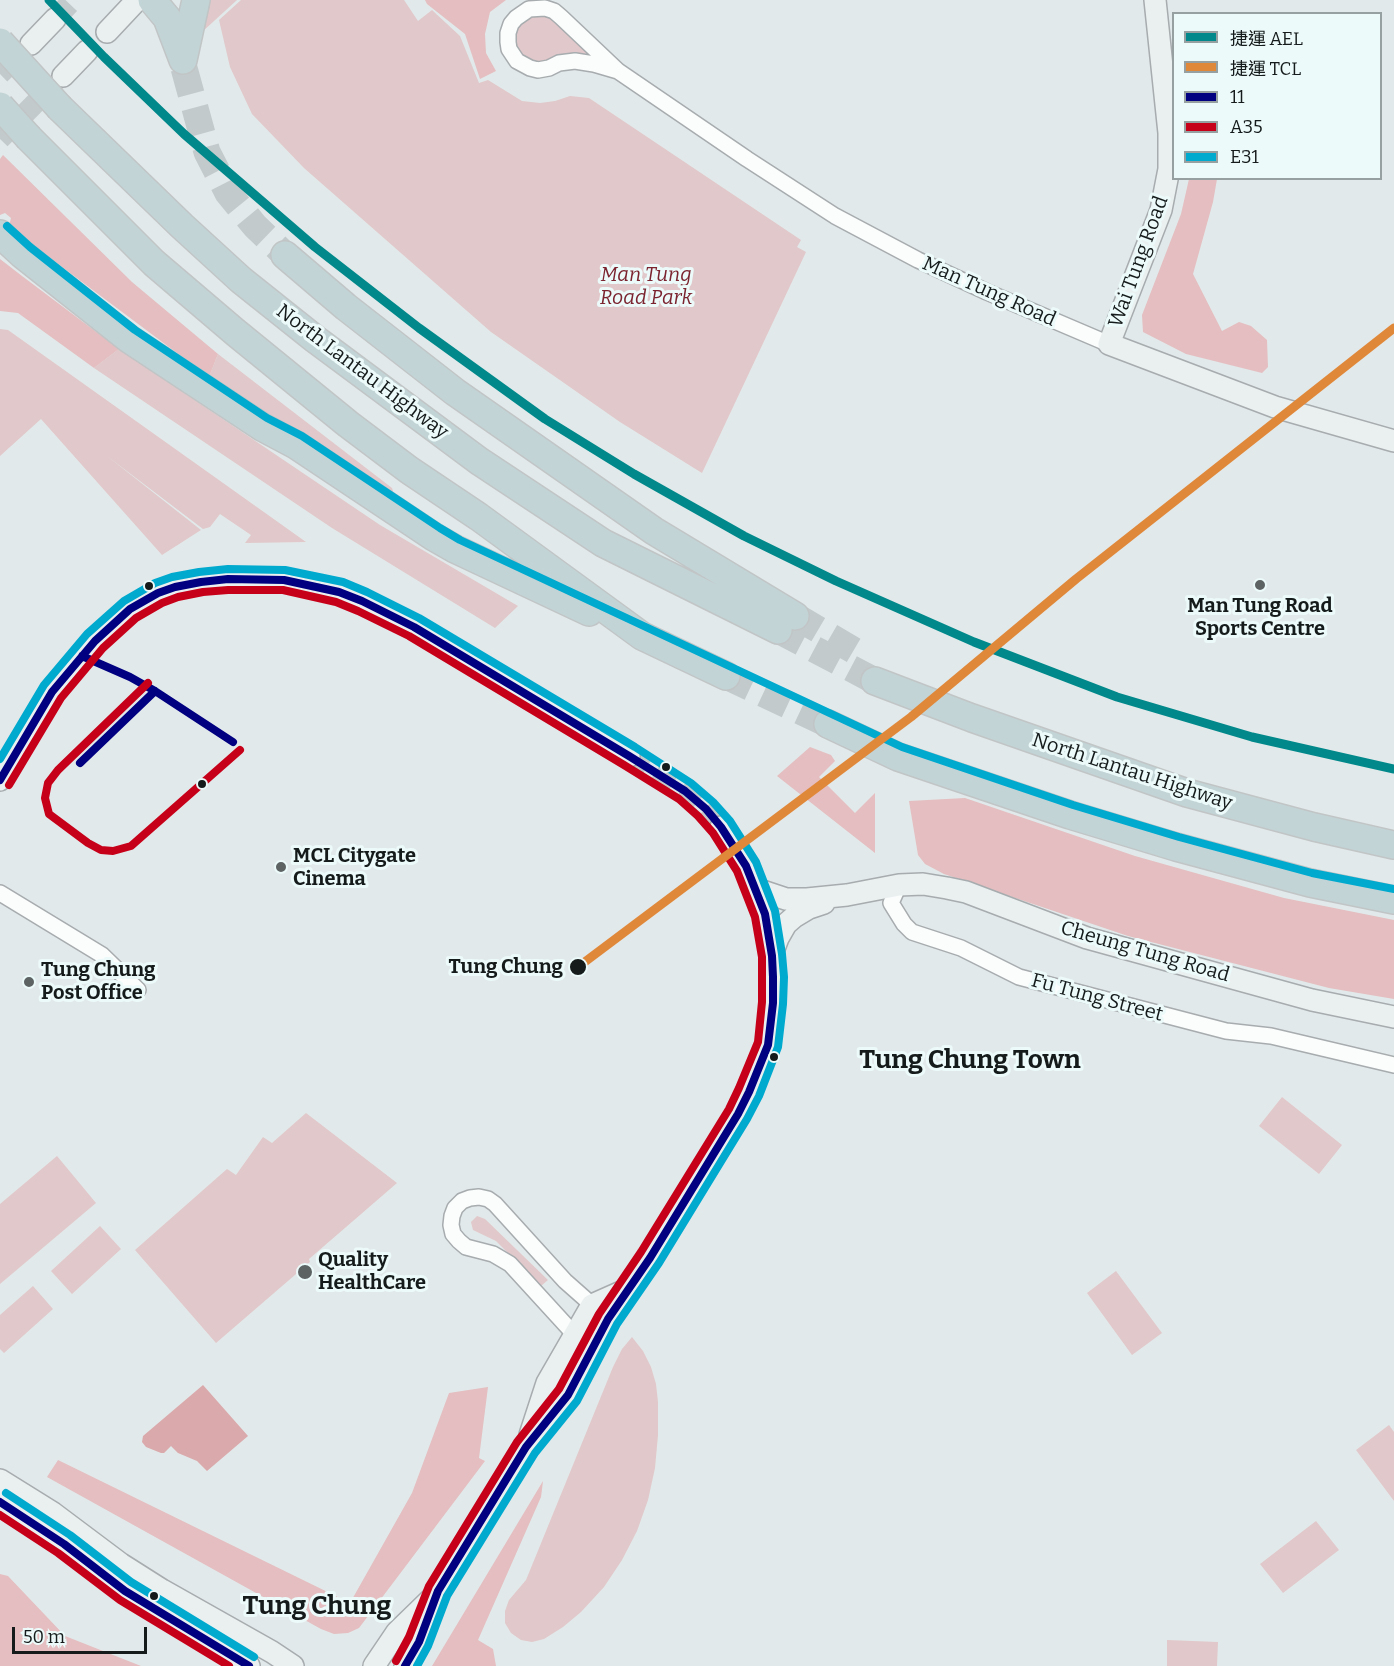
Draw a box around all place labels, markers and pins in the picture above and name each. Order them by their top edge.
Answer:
marker: Man Tung Road Sports Centre [1253,578,1267,592]
unlabelled marker [143,580,155,592]
place label: Man Tung Road Sports Centre [1187,594,1333,641]
unlabelled marker [660,761,672,773]
unlabelled marker [196,778,208,790]
place label: MCL Citygate Cinema [293,844,416,891]
marker: MCL Citygate Cinema [274,860,288,874]
place label: Tung Chung [448,955,563,979]
marker: Tung Chung [568,957,588,977]
place label: Tung Chung Post Office [41,958,156,1005]
marker: Tung Chung Post Office [22,975,36,989]
unlabelled marker [768,1051,780,1063]
place label: Quality HealthCare [318,1248,426,1295]
marker: Quality HealthCare [296,1263,314,1281]
unlabelled marker [148,1590,160,1602]

